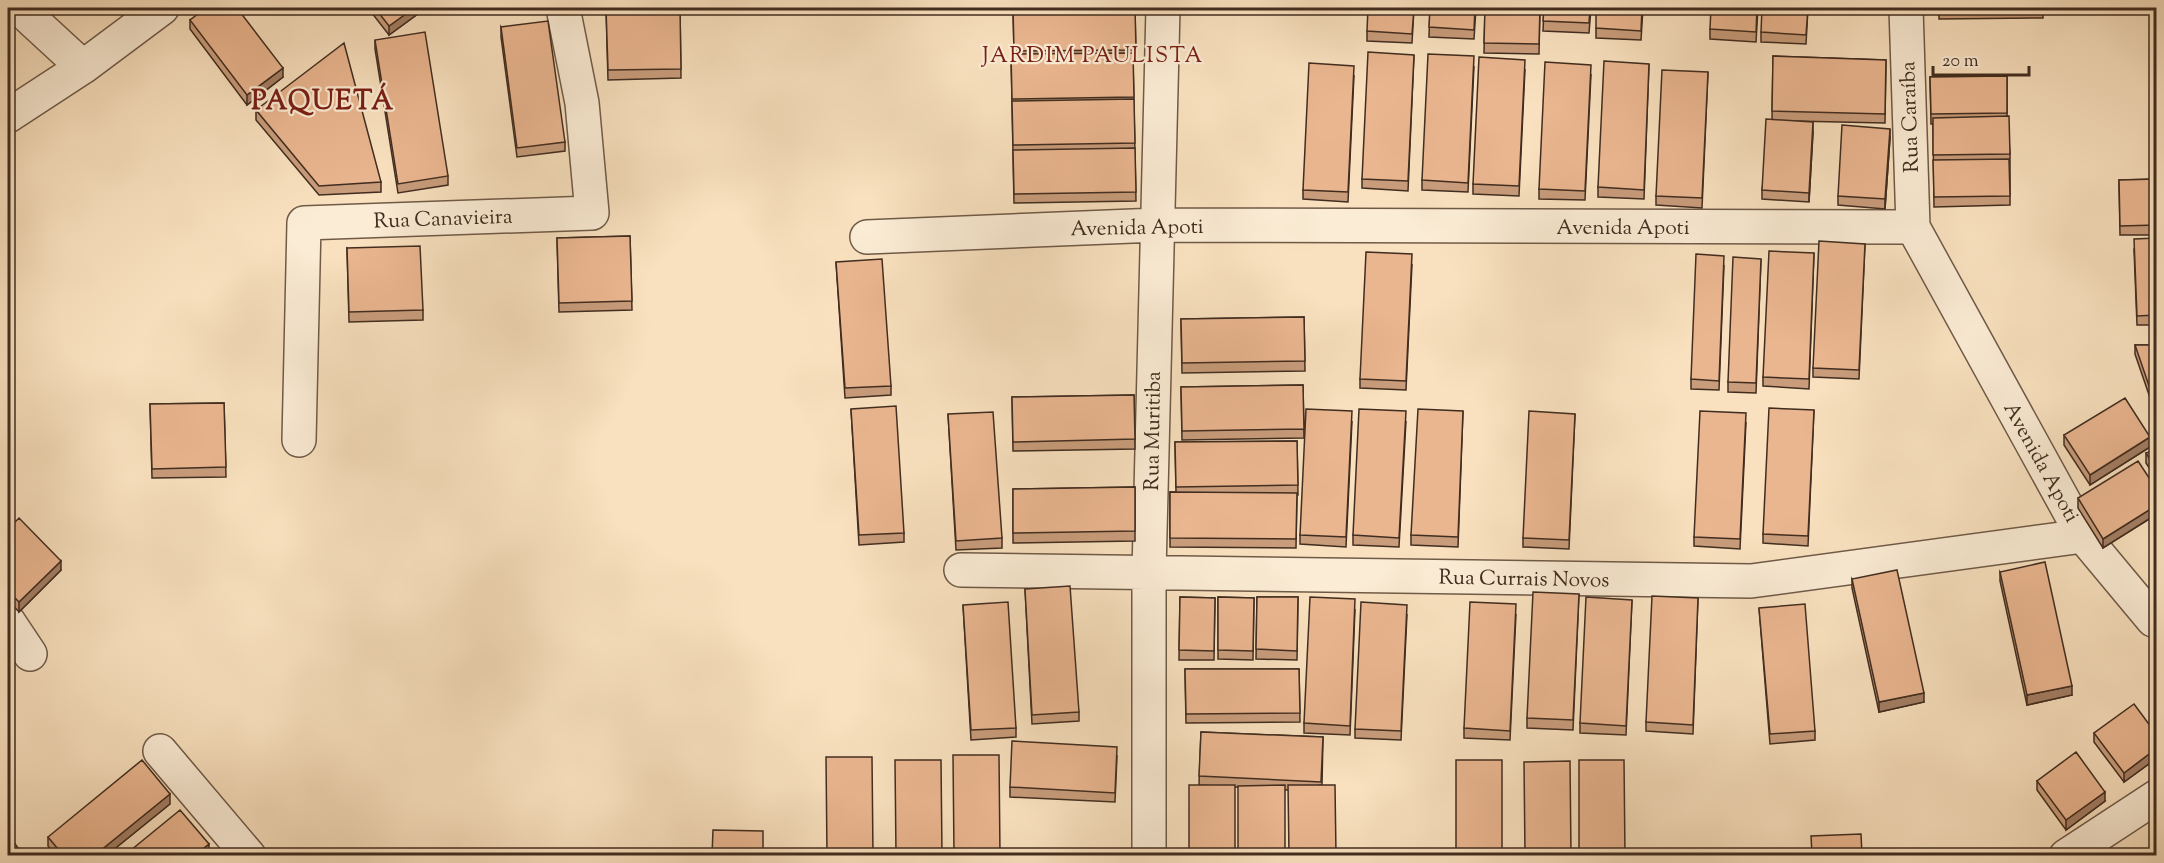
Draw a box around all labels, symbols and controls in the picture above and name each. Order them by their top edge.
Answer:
scale bar [1933,39,2029,77]
district label: JARDIM PAULISTA [981,41,1204,73]
text: 20 m [1942,49,1979,75]
street label: Rua Caraíba [1894,60,1928,173]
district label: PAQUETÁ [251,82,395,122]
street label: Rua Canavieira [373,203,513,237]
street label: Avenida Apoti [1070,213,1204,245]
street label: Avenida Apoti [1556,214,1690,244]
street label: Rua Muritiba [1138,371,1170,491]
street label: Avenida Apoti [1995,397,2086,529]
street label: Rua Currais Novos [1438,564,1610,596]

